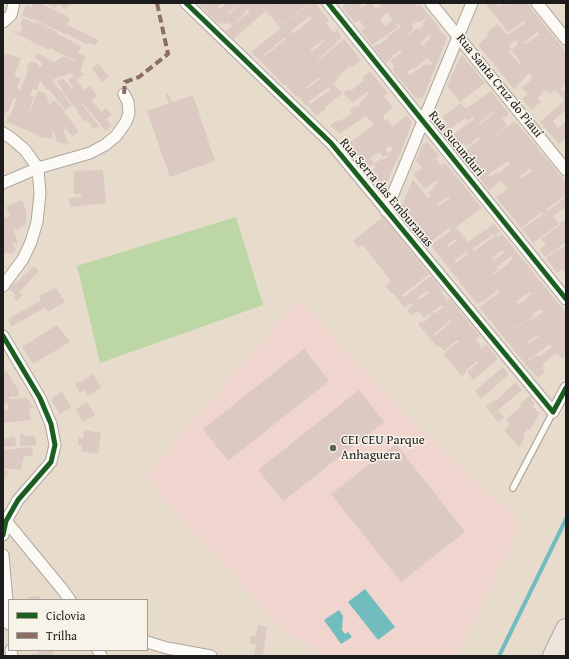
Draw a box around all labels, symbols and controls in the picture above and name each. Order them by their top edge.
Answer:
street label: Rua Santa Cruz do Piauí [452,31,546,141]
street label: Rua Sucunduri [425,108,487,180]
street label: Rua Serra das Emburanas [336,135,436,251]
place label: CEI CEU Parque Anhaguera [341,433,425,464]
marker: CEI CEU Parque Anhaguera [328,443,338,453]
legend [8,599,148,651]
text: Ciclovia [46,607,85,624]
text: Trilha [46,627,77,644]

